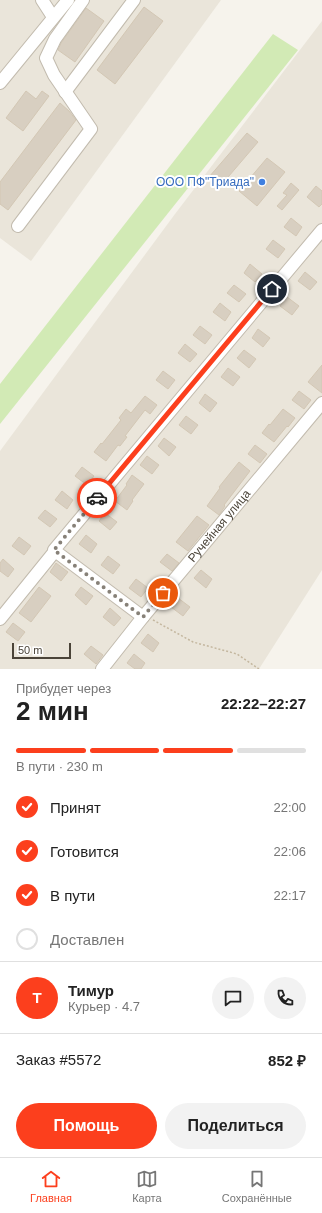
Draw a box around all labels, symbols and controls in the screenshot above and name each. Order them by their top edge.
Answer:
place label: ООО ПФ"Триада" [156,175,254,189]
marker: ООО ПФ"Триада" [257,177,267,187]
pin [255,272,289,306]
icon: home [261,278,283,300]
courier [77,478,117,518]
icon: car [86,487,108,509]
street label: Ручейная улица [185,487,254,565]
pin [146,576,180,610]
icon: bag [152,582,174,604]
scale bar [12,641,71,660]
text: 50 m [18,644,42,656]
text: Прибудет через [16,681,111,696]
text: 22:22–22:27 [221,695,306,712]
text: 2 мин [16,696,89,726]
text: В пути · 230 m [16,759,103,774]
icon: check [16,796,38,818]
text: Принят [50,799,101,816]
text: 22:00 [273,800,306,815]
icon: check [16,840,38,862]
text: Готовится [50,843,119,860]
text: 22:06 [273,844,306,859]
icon: check [16,884,38,906]
text: В пути [50,887,95,904]
text: 22:17 [273,888,306,903]
text: Доставлен [50,931,124,948]
button: chat [212,977,254,1019]
button: phone [264,977,306,1019]
text: Тимур [68,982,114,999]
text: Т [32,989,42,1006]
text: Курьер · 4.7 [68,999,140,1014]
text: Заказ #5572 [16,1051,101,1068]
text: 852 ₽ [268,1052,306,1069]
button: Помощь [16,1103,157,1149]
button: Поделиться [165,1103,306,1149]
tab: Главная [30,1168,72,1204]
tab: Карта [132,1168,162,1204]
tab: Сохранённые [222,1168,292,1204]

